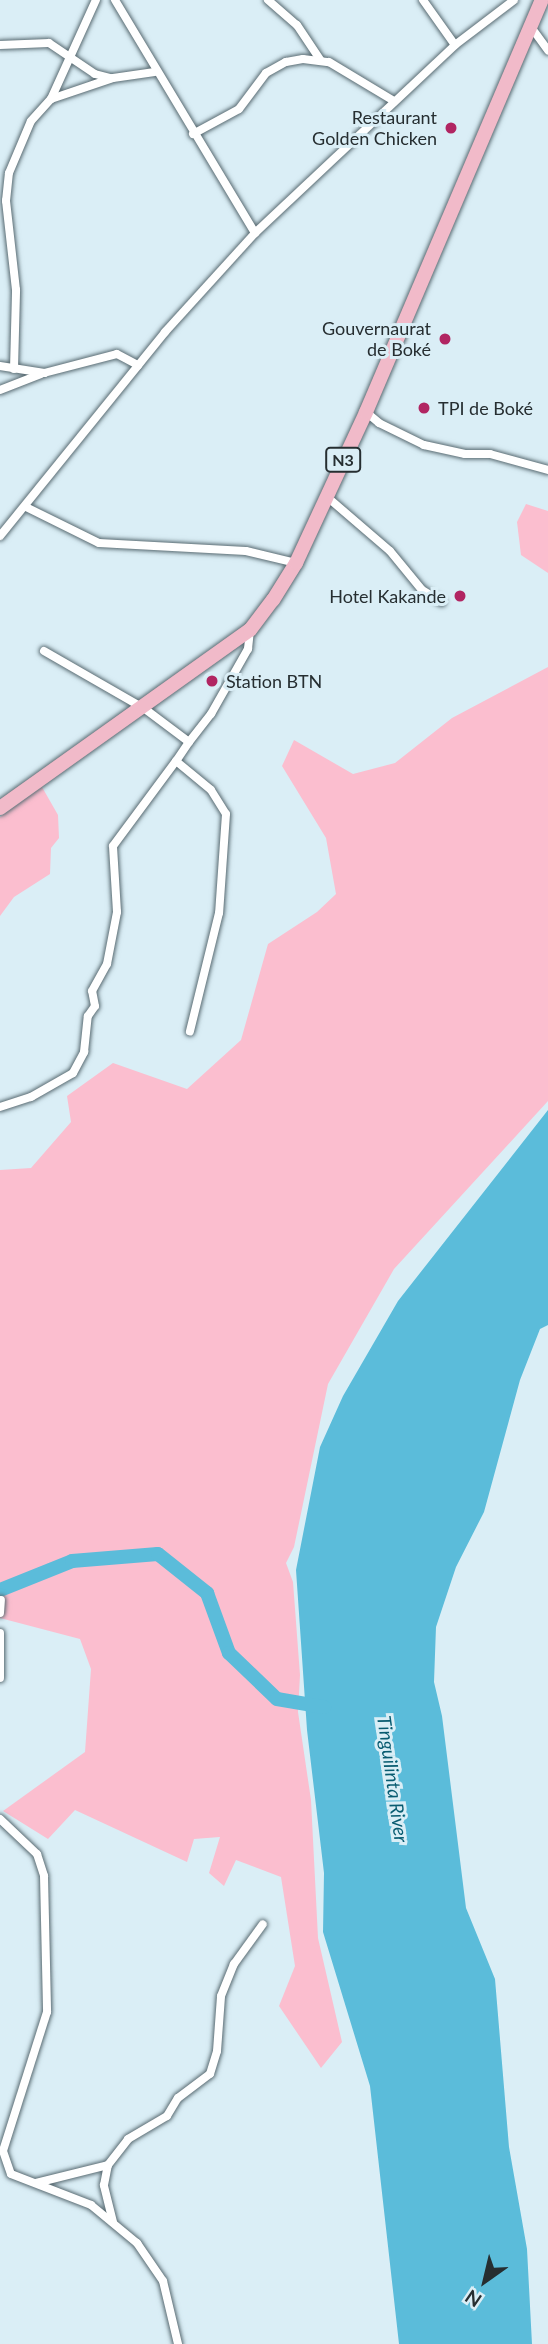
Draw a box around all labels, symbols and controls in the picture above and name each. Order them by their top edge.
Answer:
place label: Restaurant Golden Chicken [312,107,437,150]
marker: Restaurant Golden Chicken [443,120,459,136]
place label: Gouvernaurat de Boké [322,318,431,360]
marker: Gouvernaurat de Boké [437,331,453,347]
place label: TPI de Boké [438,397,533,419]
marker: TPI de Boké [416,400,432,416]
road number: N3 [324,447,362,472]
place label: Hotel Kakande [329,585,446,607]
marker: Hotel Kakande [452,588,468,604]
place label: Station BTN [226,670,322,692]
marker: Station BTN [204,673,220,689]
water label: Tinguilinta River [373,1714,413,1844]
north arrow [450,2246,520,2316]
text: N [460,2285,485,2312]

